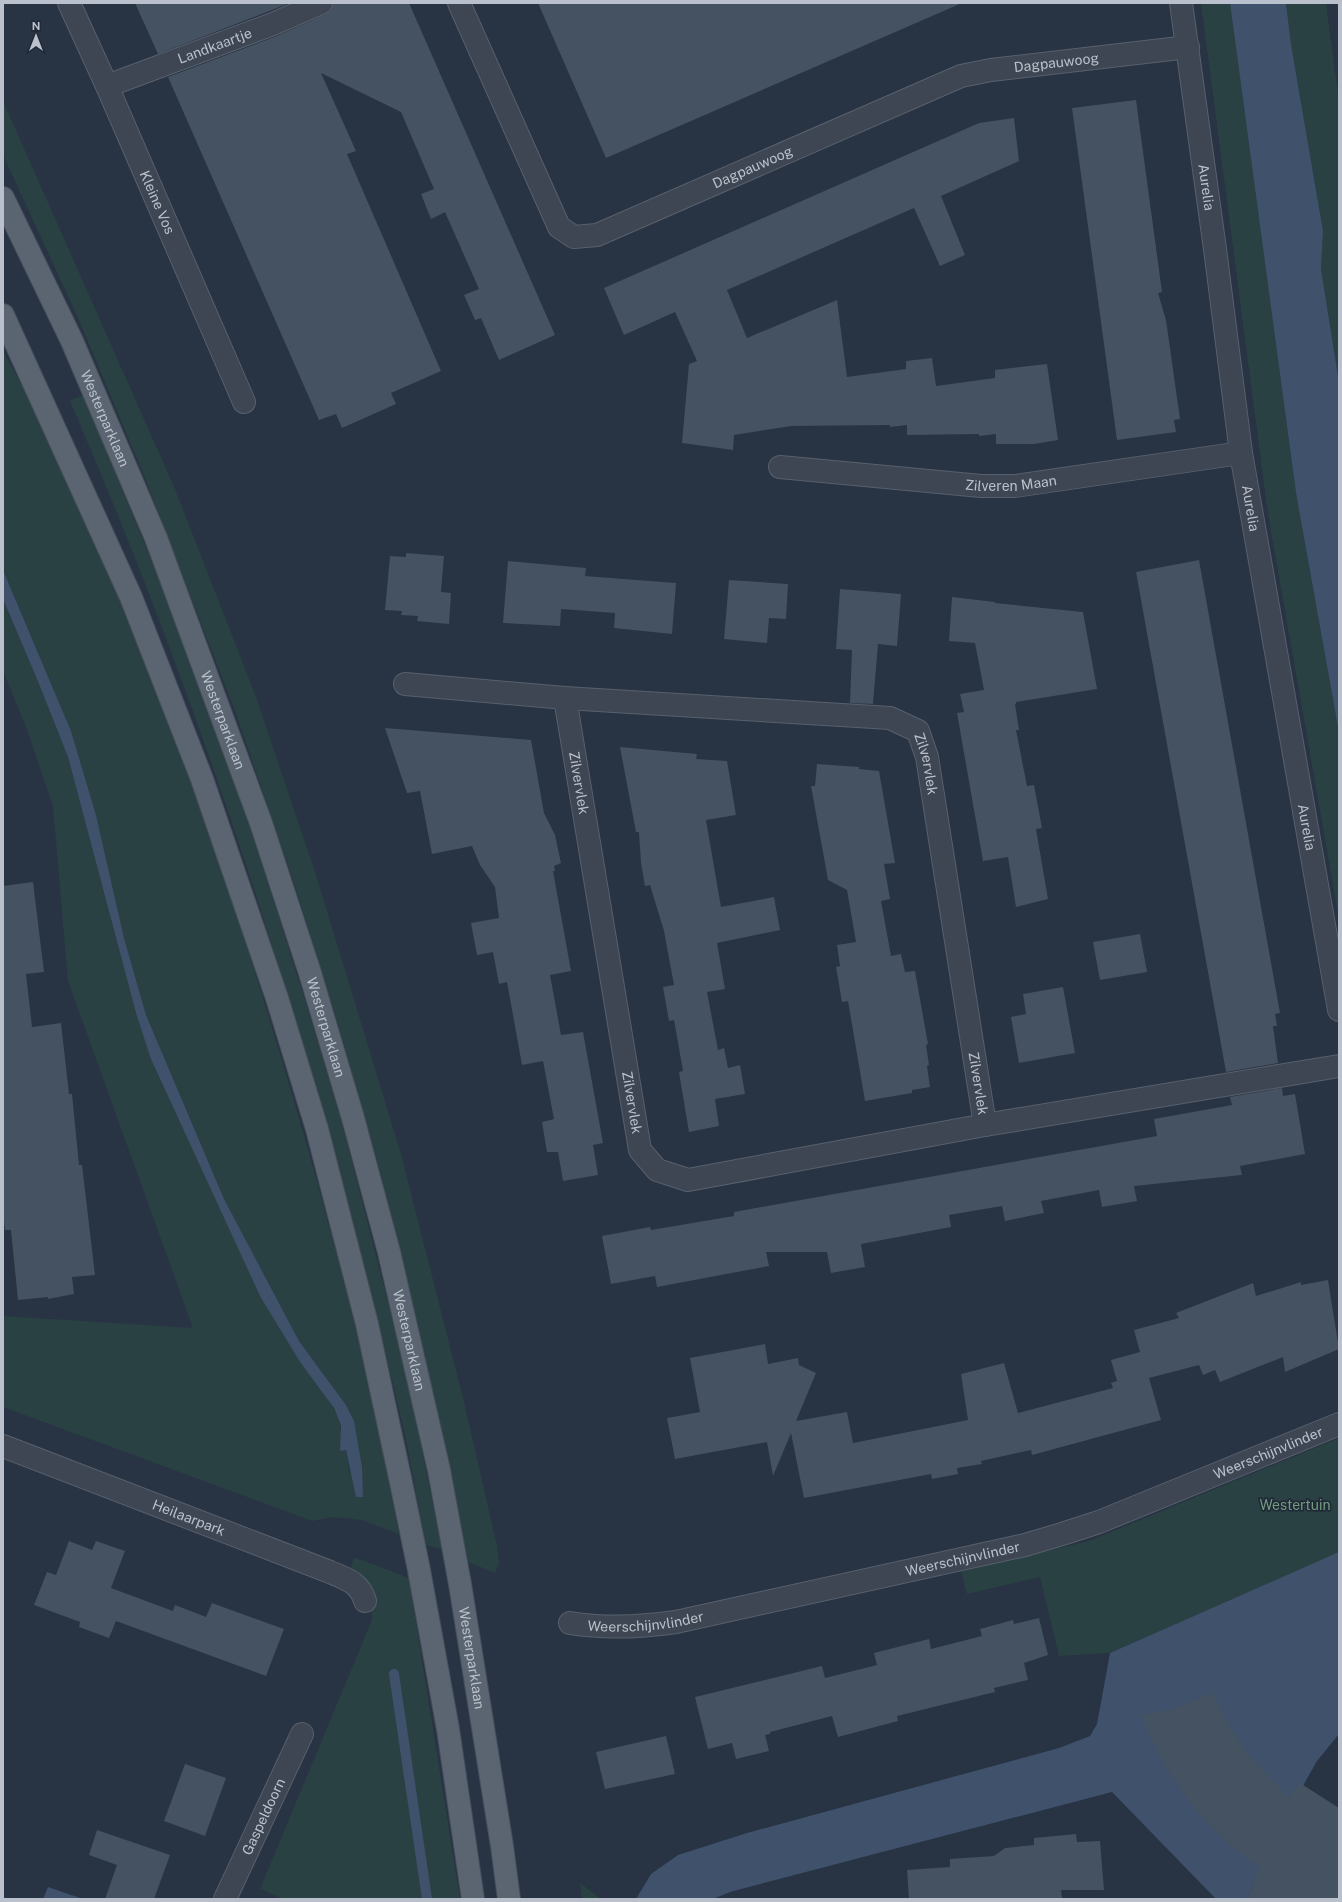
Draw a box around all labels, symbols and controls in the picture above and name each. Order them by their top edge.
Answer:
north arrow [16,16,56,56]
text: N [32,20,40,32]
street label: Landkaartje [176,25,254,67]
street label: Dagpauwoog [1013,49,1100,75]
street label: Dagpauwoog [710,143,795,192]
street label: Aurelia [1195,163,1218,212]
street label: Kleine Vos [137,168,178,237]
street label: Westerparklaan [77,368,133,469]
street label: Zilveren Maan [965,472,1058,494]
street label: Aurelia [1239,484,1263,533]
street label: Westerparklaan [198,669,248,771]
street label: Zilvervlek [911,730,941,796]
street label: Zilvervlek [566,750,592,816]
street label: Aurelia [1295,803,1319,852]
street label: Westerparklaan [304,975,348,1079]
street label: Zilvervlek [966,1051,991,1116]
street label: Zilvervlek [619,1070,645,1135]
street label: Westerparklaan [390,1288,429,1392]
street label: Weerschijnvlinder [1211,1424,1325,1482]
street label: Heilaarpark [150,1496,227,1539]
park label: Westertuin [1259,1497,1331,1513]
street label: Weerschijnvlinder [904,1538,1021,1579]
street label: Westerparklaan [456,1606,488,1710]
street label: Weerschijnvlinder [587,1608,705,1635]
street label: Gaspeldoorn [239,1776,288,1858]

